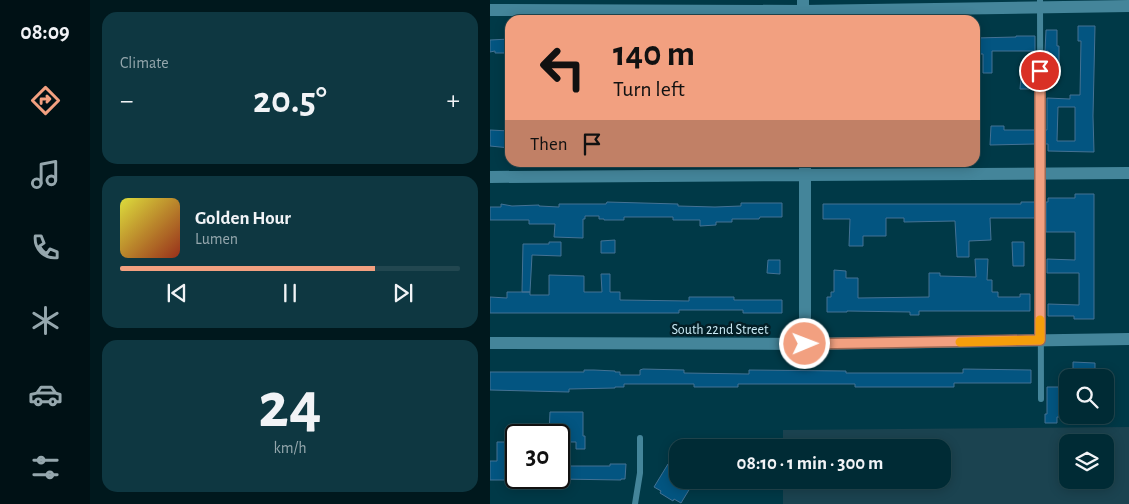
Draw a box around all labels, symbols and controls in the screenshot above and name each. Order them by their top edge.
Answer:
text: 08:09 [20,21,70,43]
icon: left [530,35,595,100]
text: 140 m [613,37,695,72]
pin [1019,50,1061,92]
text: Climate [120,55,169,71]
icon: arrive [1026,57,1054,85]
text: Turn left [613,78,685,100]
text: 20.5° [253,82,327,120]
icon: directions [28,83,63,118]
text: − [120,87,133,115]
text: + [447,87,460,115]
icon: arrive [578,130,606,158]
text: Then [530,135,568,154]
icon: music [28,157,63,192]
text: Golden Hour [195,209,291,228]
icon: phone [28,230,63,265]
text: Lumen [195,231,238,247]
icon: previous [163,279,191,307]
icon: pause [276,279,304,307]
icon: next [389,279,417,307]
icon: climate [28,303,63,338]
position arrow [778,317,830,369]
street label: South 22nd Street [672,323,769,337]
map controls [1059,369,1114,489]
button: search [1059,369,1114,424]
text: 24 [258,374,322,439]
icon: car [28,377,63,412]
speed limit sign: 30 [505,424,570,489]
button: layers [1059,434,1114,489]
text: km/h [273,440,307,456]
icon: filters [28,450,63,485]
text: 08:10 · 1 min · 300 m [737,454,883,473]

